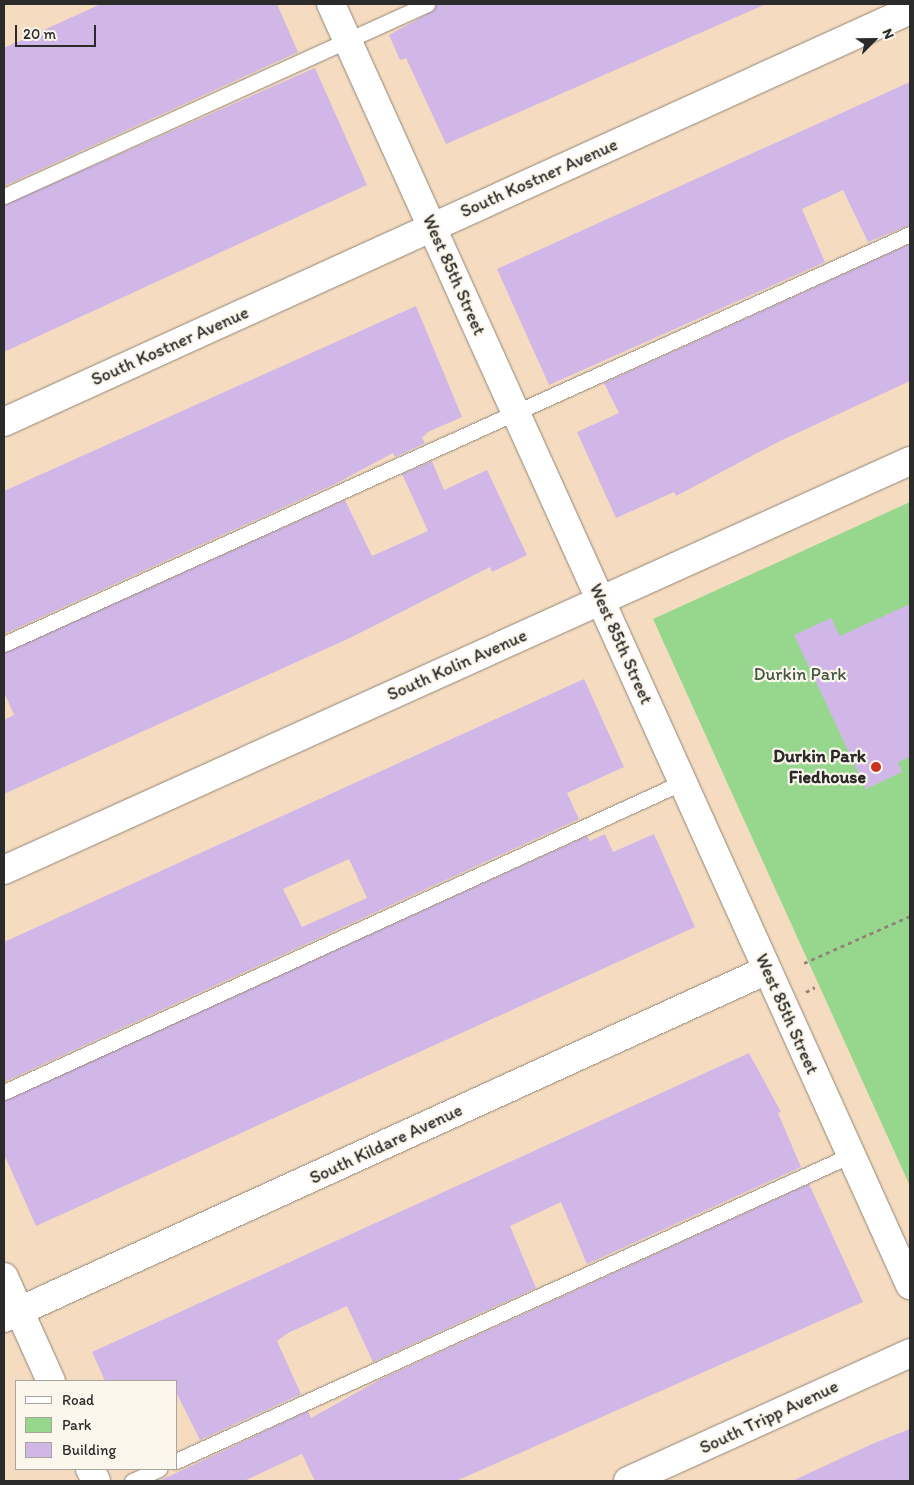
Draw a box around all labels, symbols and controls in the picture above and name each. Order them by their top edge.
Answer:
scale bar [18,15,99,47]
north arrow [849,15,899,65]
text: 20 m [23,25,56,43]
text: N [879,26,898,42]
street label: South Kostner Avenue [457,133,621,223]
street label: West 85th Street [418,212,490,338]
street label: South Kostner Avenue [88,301,252,391]
street label: West 85th Street [585,581,657,707]
street label: South Kolin Avenue [384,625,530,705]
park label: Durkin Park [754,663,846,685]
place label: Durkin Park Fiedhouse [774,746,866,789]
marker: Durkin Park Fiedhouse [870,761,882,773]
street label: West 85th Street [751,951,823,1077]
street label: South Kildare Avenue [307,1099,465,1189]
street label: South Tripp Avenue [697,1376,841,1458]
legend [15,1380,178,1470]
text: Road [62,1391,94,1409]
text: Park [62,1416,92,1434]
text: Building [62,1441,116,1459]

